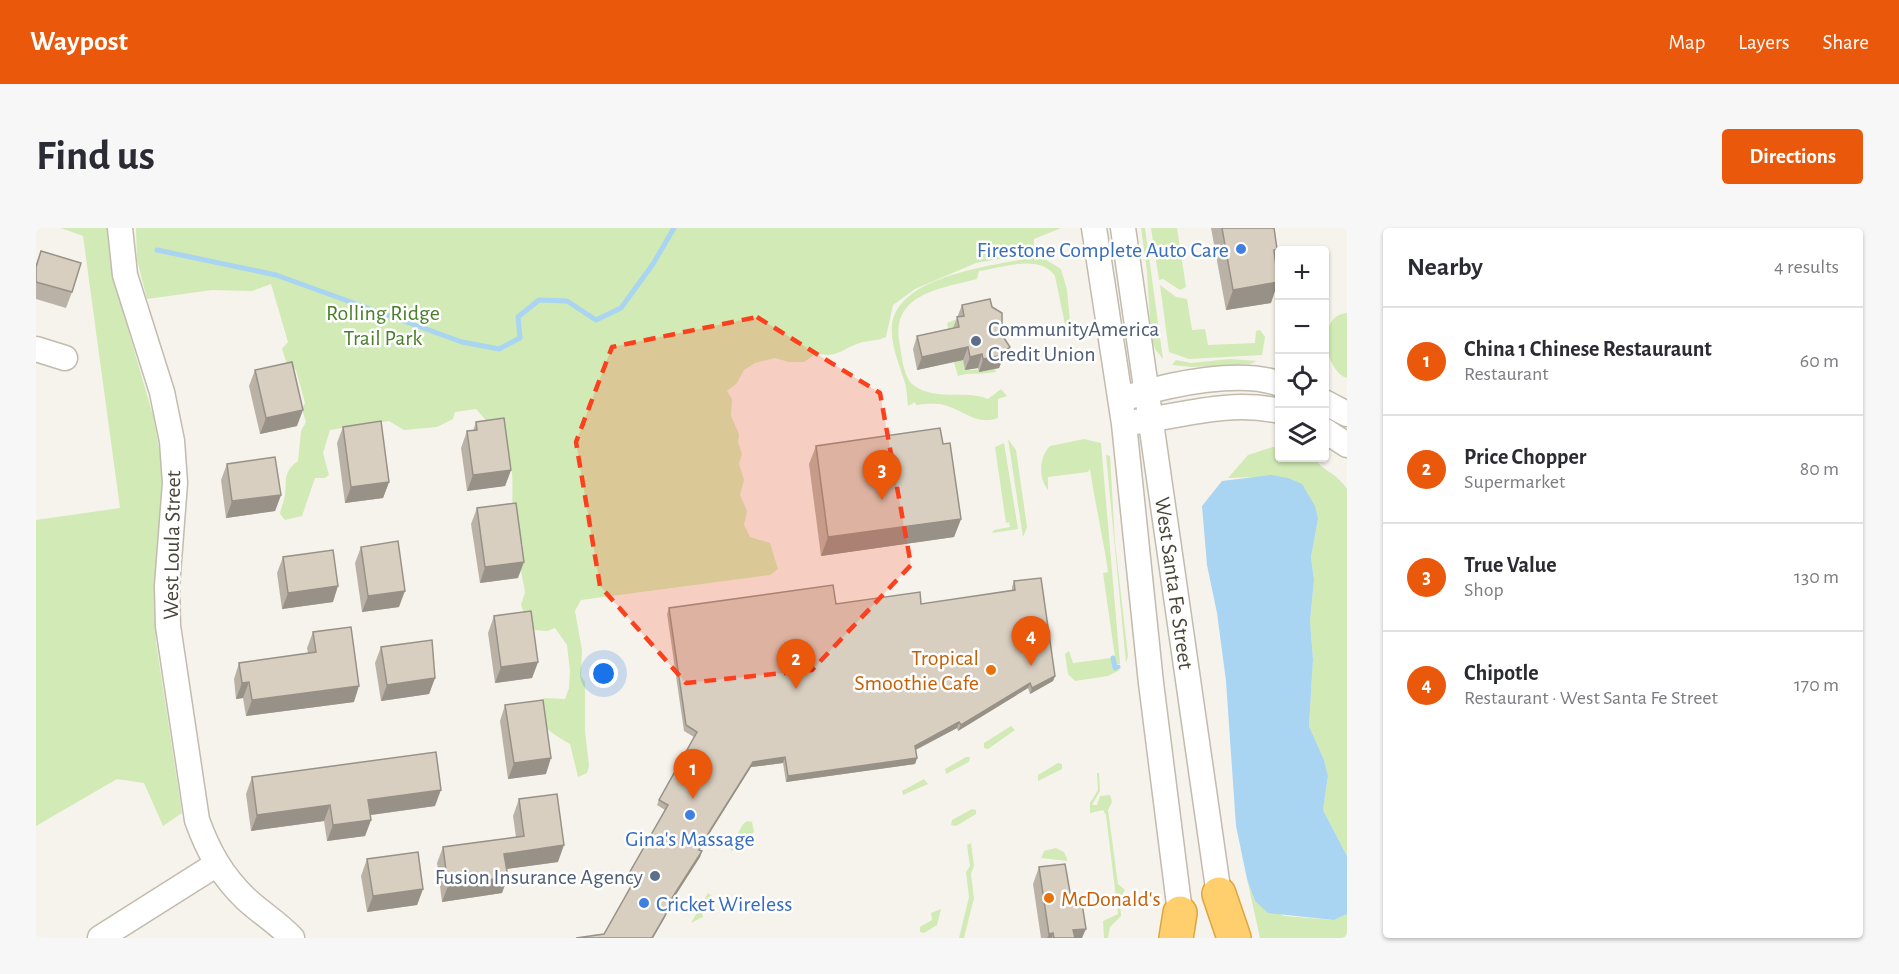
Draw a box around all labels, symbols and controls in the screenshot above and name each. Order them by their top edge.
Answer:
text: Waypost [30,28,128,56]
text: Map [1669,32,1705,53]
text: Layers [1738,32,1789,53]
text: Share [1822,32,1869,53]
button: Directions [1722,129,1863,184]
text: Find us [36,135,155,177]
place label: Firestone Complete Auto Care [977,239,1229,261]
marker: Firestone Complete Auto Care [1234,242,1248,256]
map controls [1275,246,1329,462]
button: + [1275,246,1329,300]
text: Nearby [1407,254,1483,280]
text: 4 results [1774,257,1839,277]
button: − [1275,300,1329,354]
park label: Rolling Ridge Trail Park [326,302,440,349]
place label: CommunityAmerica Credit Union [988,318,1159,365]
marker: CommunityAmerica Credit Union [969,334,983,348]
text: China 1 Chinese Restauraunt [1464,338,1712,360]
text: 1 [1423,351,1430,371]
text: 60 m [1800,351,1839,371]
button: locate [1275,354,1329,408]
text: Restaurant [1464,364,1549,384]
button: layers [1275,408,1329,462]
text: Price Chopper [1464,446,1586,468]
pin: 3 [862,450,902,500]
text: 2 [1422,459,1431,479]
text: 80 m [1800,459,1839,479]
street label: West Loula Street [160,470,184,620]
text: Supermarket [1464,472,1565,492]
street label: West Santa Fe Street [1151,495,1197,671]
text: True Value [1464,554,1557,576]
text: 3 [1422,567,1431,587]
text: 130 m [1794,567,1839,587]
text: Shop [1464,580,1504,600]
pin: 4 [1012,616,1050,666]
pin: 2 [776,640,816,689]
place label: Tropical Smoothie Cafe [854,647,979,694]
your location [589,659,618,688]
text: Chipotle [1464,662,1539,684]
marker: Tropical Smoothie Cafe [984,663,998,677]
text: 4 [1421,675,1432,695]
text: 170 m [1794,675,1839,695]
text: Restaurant · West Santa Fe Street [1464,688,1718,708]
pin: 1 [674,750,712,799]
marker: Gina's Massage [683,808,697,822]
place label: Gina's Massage [625,828,755,850]
place label: Fusion Insurance Agency [435,866,644,888]
marker: Fusion Insurance Agency [648,869,662,883]
place label: McDonald's [1061,888,1161,910]
marker: McDonald's [1042,891,1056,905]
place label: Cricket Wireless [656,893,792,915]
marker: Cricket Wireless [637,896,651,910]

